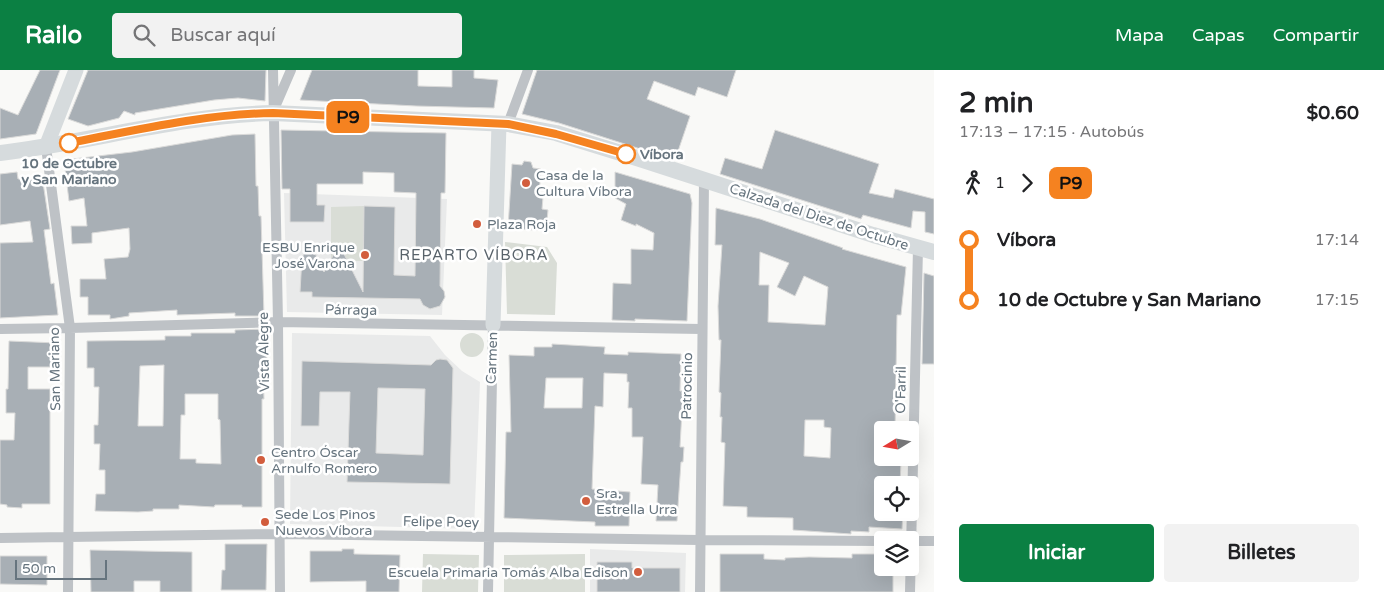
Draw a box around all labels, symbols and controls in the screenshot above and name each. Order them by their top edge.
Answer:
search box [112,13,462,58]
text: Railo [25,21,82,50]
icon: search [130,21,158,49]
text: Buscar aquí [170,24,276,46]
text: Mapa [1115,24,1164,46]
text: Capas [1192,24,1245,46]
text: Compartir [1273,24,1359,46]
text: 2 min [959,86,1034,120]
line badge: P9 [326,101,370,133]
text: $0.60 [1307,102,1359,124]
text: P9 [336,106,360,128]
text: 17:13 – 17:15 · Autobús [959,122,1144,142]
marker: 10 de Octubre y San Mariano [59,133,79,153]
marker: Víbora [616,144,636,164]
place label: Víbora [640,146,684,163]
place label: 10 de Octubre y San Mariano [21,155,117,188]
place label: Casa de la Cultura Víbora [536,167,632,200]
icon: walk [959,169,987,197]
icon: forward [1013,169,1041,197]
text: P9 [1059,172,1082,194]
text: 1 [995,173,1005,193]
marker: Casa de la Cultura Víbora [520,177,532,189]
street label: Calzada del Diez de Octubre [727,180,911,254]
place label: Plaza Roja [487,216,556,233]
marker: Plaza Roja [471,218,483,230]
text: Víbora [997,229,1056,251]
text: 17:14 [1315,230,1359,250]
place label: ESBU Enrique José Varona [262,239,355,272]
district label: REPARTO VÍBORA [399,246,549,264]
marker: ESBU Enrique José Varona [359,249,371,261]
text: 10 de Octubre y San Mariano [997,289,1261,311]
text: 17:15 [1315,290,1359,310]
street label: Párraga [325,301,377,319]
street label: Vista Alegre [255,312,273,392]
street label: San Mariano [46,327,64,411]
street label: Carmen [483,332,501,384]
street label: Patrocinio [678,352,696,420]
street label: O'Farril [892,366,910,414]
north arrow [874,421,919,466]
map controls [874,421,919,576]
place label: Centro Óscar Arnulfo Romero [271,444,377,477]
marker: Centro Óscar Arnulfo Romero [255,454,267,466]
button: locate [874,476,919,521]
place label: Sra. Estrella Urra [596,485,677,518]
marker: Sra. Estrella Urra [580,495,592,507]
place label: Sede Los Pinos Nuevos Víbora [275,506,376,539]
street label: Felipe Poey [403,513,480,531]
marker: Sede Los Pinos Nuevos Víbora [259,516,271,528]
button: Iniciar [959,524,1154,582]
button: Billetes [1164,524,1359,582]
button: layers [874,531,919,576]
scale bar [15,557,108,580]
text: 50 m [22,560,56,577]
place label: Escuela Primaria Tomás Alba Edison [388,564,628,581]
marker: Escuela Primaria Tomás Alba Edison [632,566,644,578]

